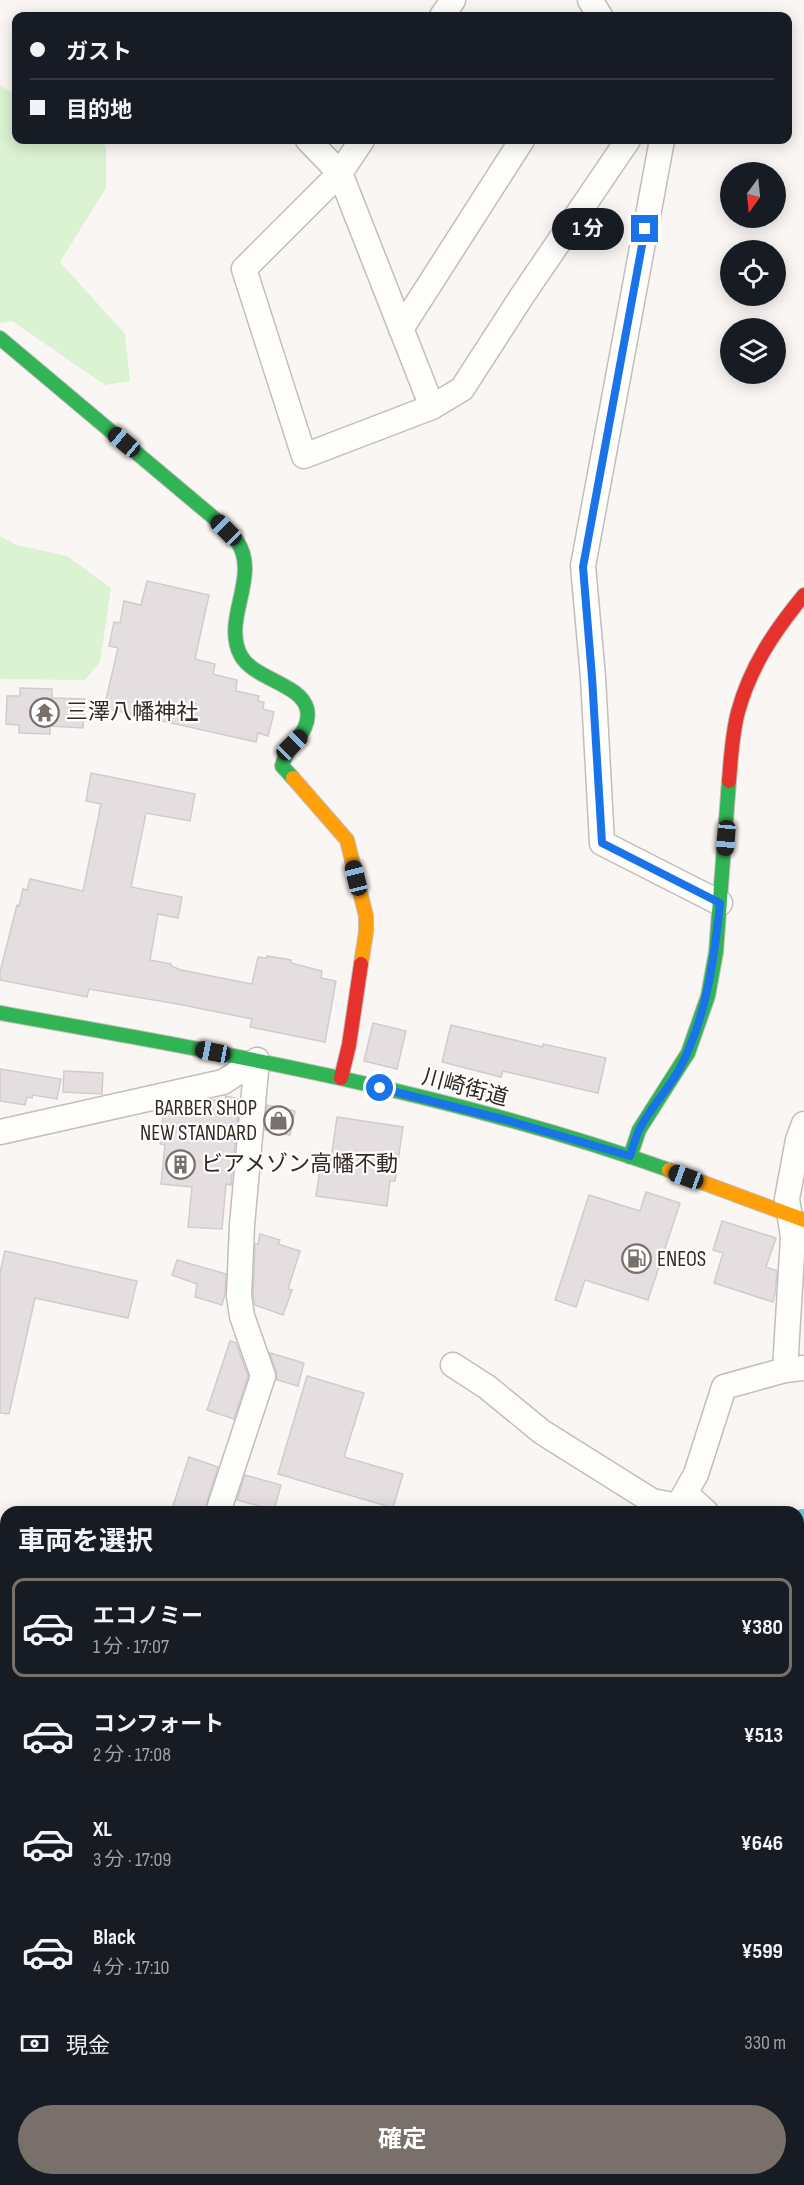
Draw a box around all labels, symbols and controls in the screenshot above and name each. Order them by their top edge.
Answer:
text: ガスト [66,39,132,66]
text: 目的地 [66,97,132,124]
north arrow [720,162,786,228]
map controls [720,162,786,384]
callout: 1 分 [552,208,624,250]
route end [631,215,658,242]
text: 1 分 [573,217,603,241]
button: locate [720,240,786,306]
button: layers [720,318,786,384]
car [104,424,144,460]
car [207,511,245,549]
temple icon: 三澤八幡神社 [29,696,61,728]
place label: 三澤八幡神社 [66,699,198,726]
car [273,726,311,764]
car [715,819,737,857]
car [343,858,369,898]
car [194,1040,232,1064]
street label: 川崎街道 [419,1064,511,1112]
route start [366,1074,393,1101]
place label: BARBER SHOP NEW STANDARD [140,1095,257,1147]
shop icon: BARBER SHOP NEW STANDARD [262,1105,294,1137]
building icon: ビアメゾン高幡不動 [164,1148,196,1180]
place label: ビアメゾン高幡不動 [201,1151,398,1178]
car [666,1162,706,1192]
fuel station icon: ENEOS [620,1243,652,1275]
place label: ENEOS [657,1246,706,1273]
text: 車両を選択 [18,1526,153,1558]
icon: car [21,1601,75,1655]
text: エコノミー [93,1603,203,1630]
text: ¥380 [741,1614,783,1641]
text: 1 分 · 17:07 [93,1635,169,1659]
icon: car [21,1709,75,1763]
text: コンフォート [93,1711,224,1738]
text: ¥513 [744,1722,783,1749]
text: 2 分 · 17:08 [93,1743,171,1767]
text: XL [93,1816,112,1843]
icon: car [21,1817,75,1871]
text: ¥646 [741,1830,783,1857]
text: 3 分 · 17:09 [93,1848,171,1872]
text: Black [93,1924,135,1951]
icon: car [21,1925,75,1979]
text: ¥599 [741,1938,783,1965]
text: 4 分 · 17:10 [93,1956,169,1980]
icon: cash [18,2027,51,2060]
text: 330 m [744,2031,786,2055]
text: 現金 [66,2033,110,2060]
button: 確定 [18,2105,786,2174]

